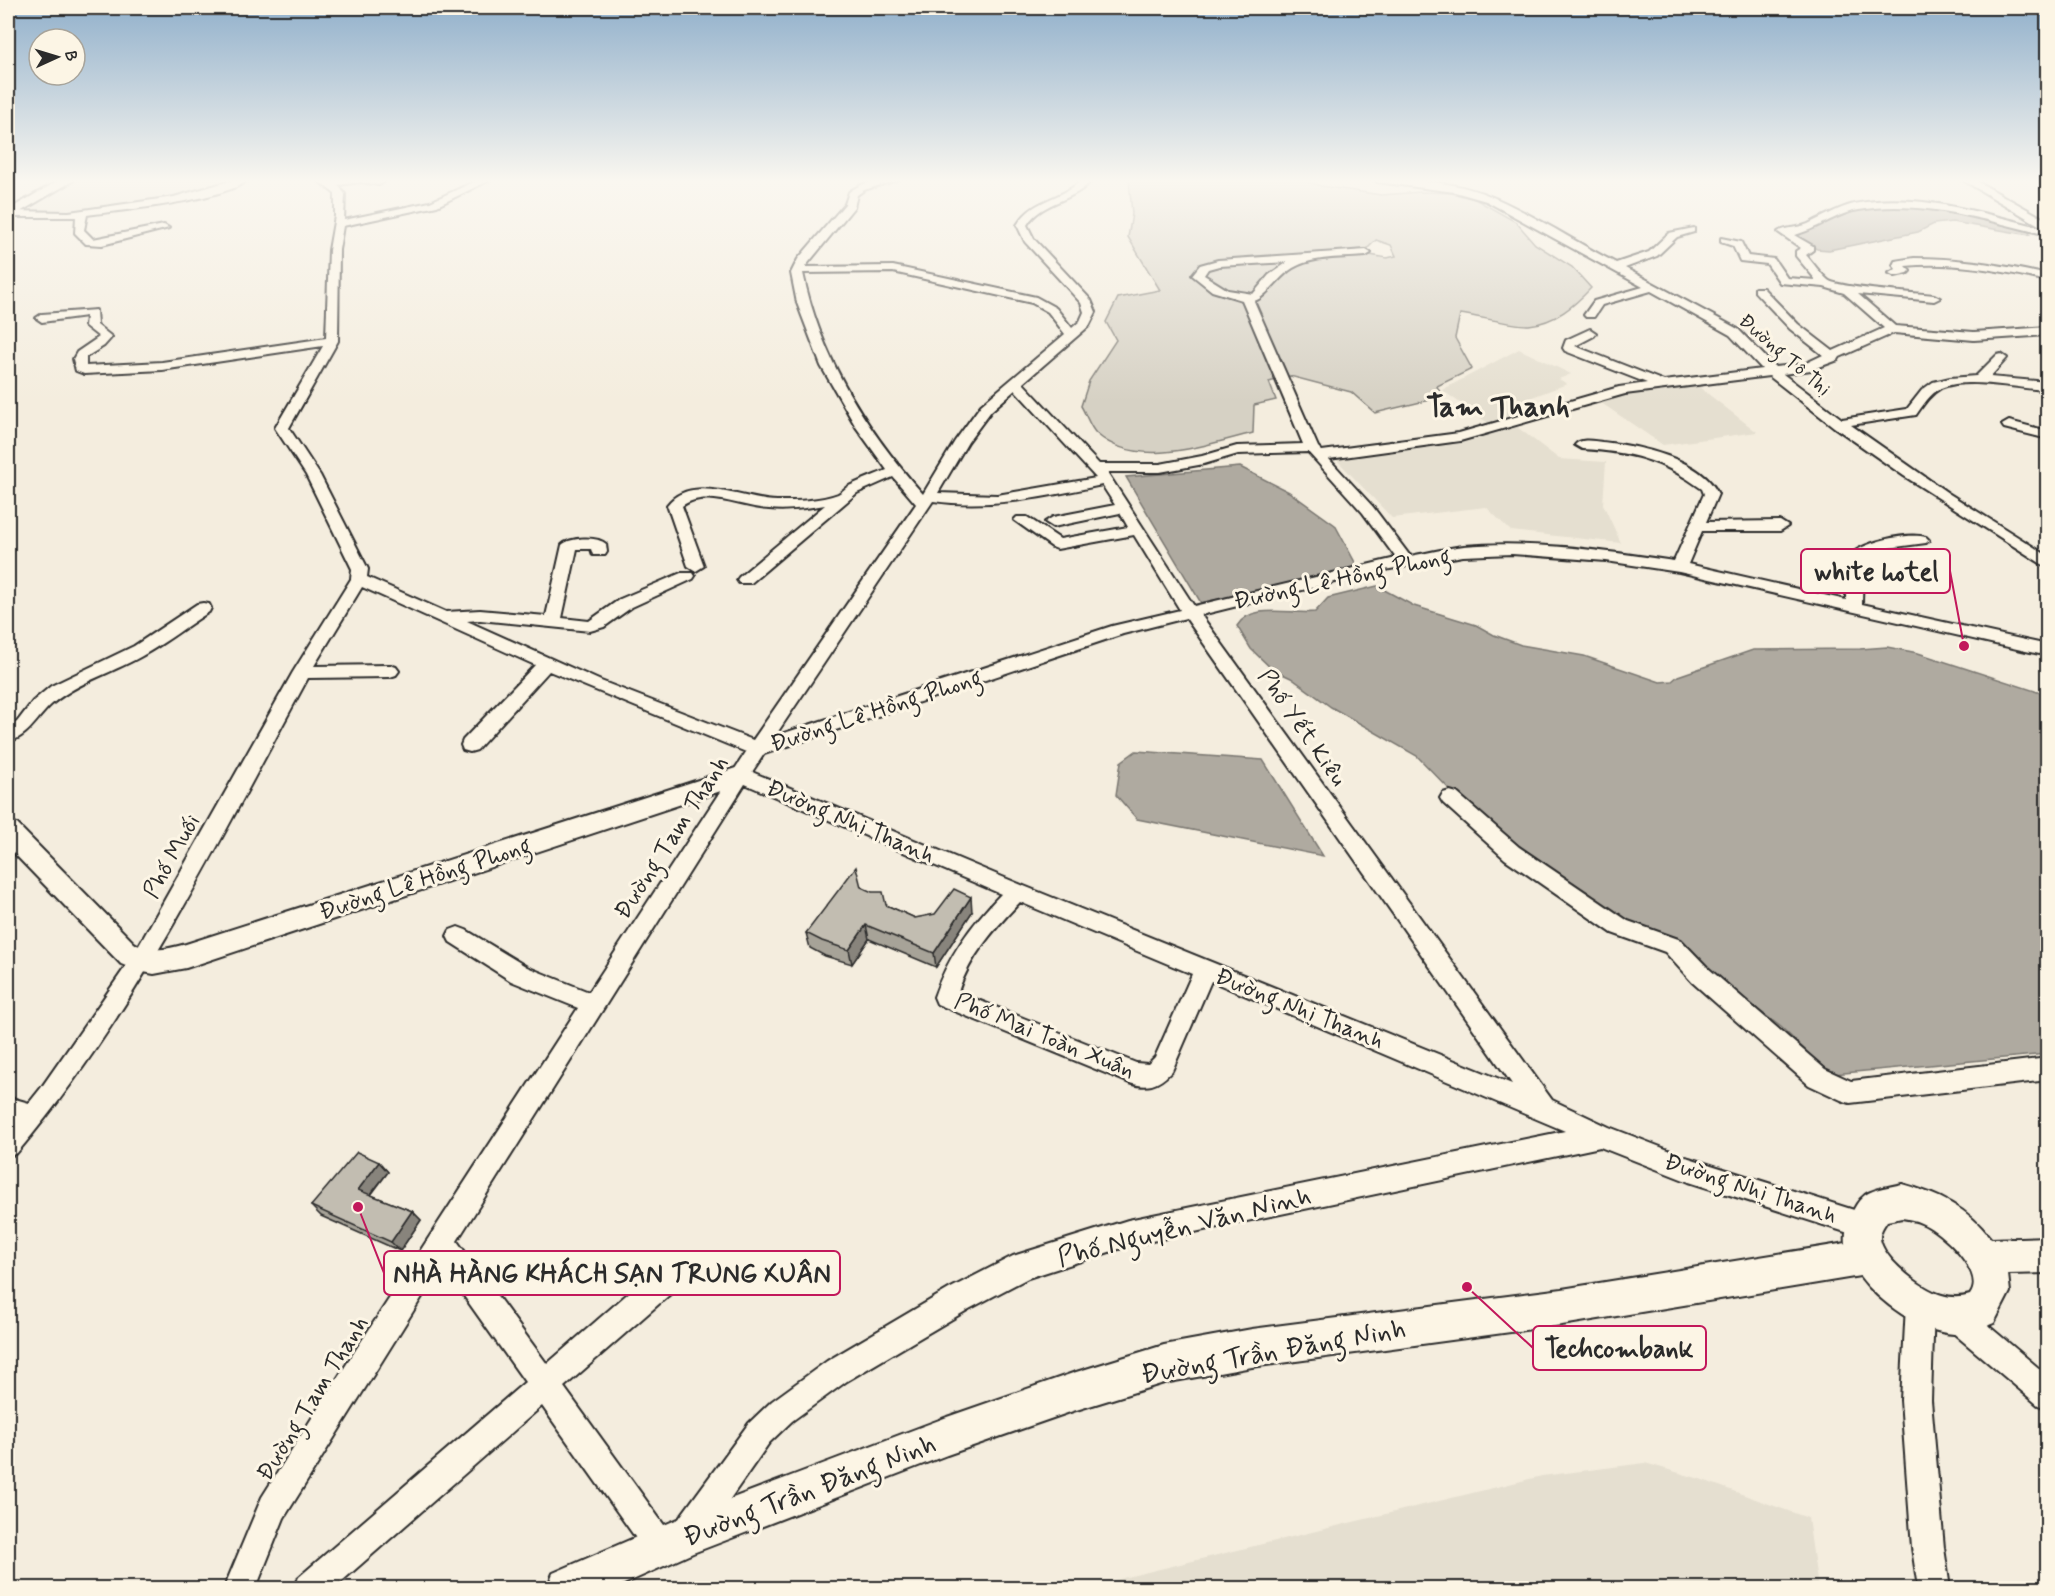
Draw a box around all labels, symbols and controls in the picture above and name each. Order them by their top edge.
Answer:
north arrow [27,27,87,87]
text: B [60,50,81,62]
street label: Đường Tô Thị [1731,308,1836,404]
district label: Tam Thanh [1426,388,1570,427]
street label: Đường Lê Hồng Phong [1231,541,1454,621]
callout: white hotel [1801,549,1950,593]
text: white hotel [1813,556,1939,590]
street label: Đường Lê Hồng Phong [766,662,987,763]
street label: Phố Yết Kiêu [1250,663,1354,793]
street label: Đường Tam Thanh [608,750,739,927]
street label: Đường Nhị Thanh [760,773,939,875]
street label: Phố Muối [136,809,208,904]
street label: Đường Lê Hồng Phong [315,830,536,931]
street label: Đường Nhị Thanh [1209,961,1389,1060]
street label: Phố Mai Toàn Xuân [950,986,1139,1087]
street label: Đường Nhị Thanh [1659,1147,1841,1235]
street label: Phố Nguyễn Văn Ninh [1054,1178,1316,1280]
callout: NHÀ HÀNG KHÁCH SẠN TRUNG XUÂN [384,1251,840,1295]
text: NHÀ HÀNG KHÁCH SẠN TRUNG XUÂN [393,1256,831,1292]
street label: Đường Tam Thanh [250,1311,379,1489]
street label: Đường Trần Đăng Ninh [1138,1311,1409,1397]
callout: Techcombank [1533,1326,1706,1370]
text: Techcombank [1545,1333,1694,1367]
street label: Đường Trần Đăng Ninh [678,1426,943,1559]

